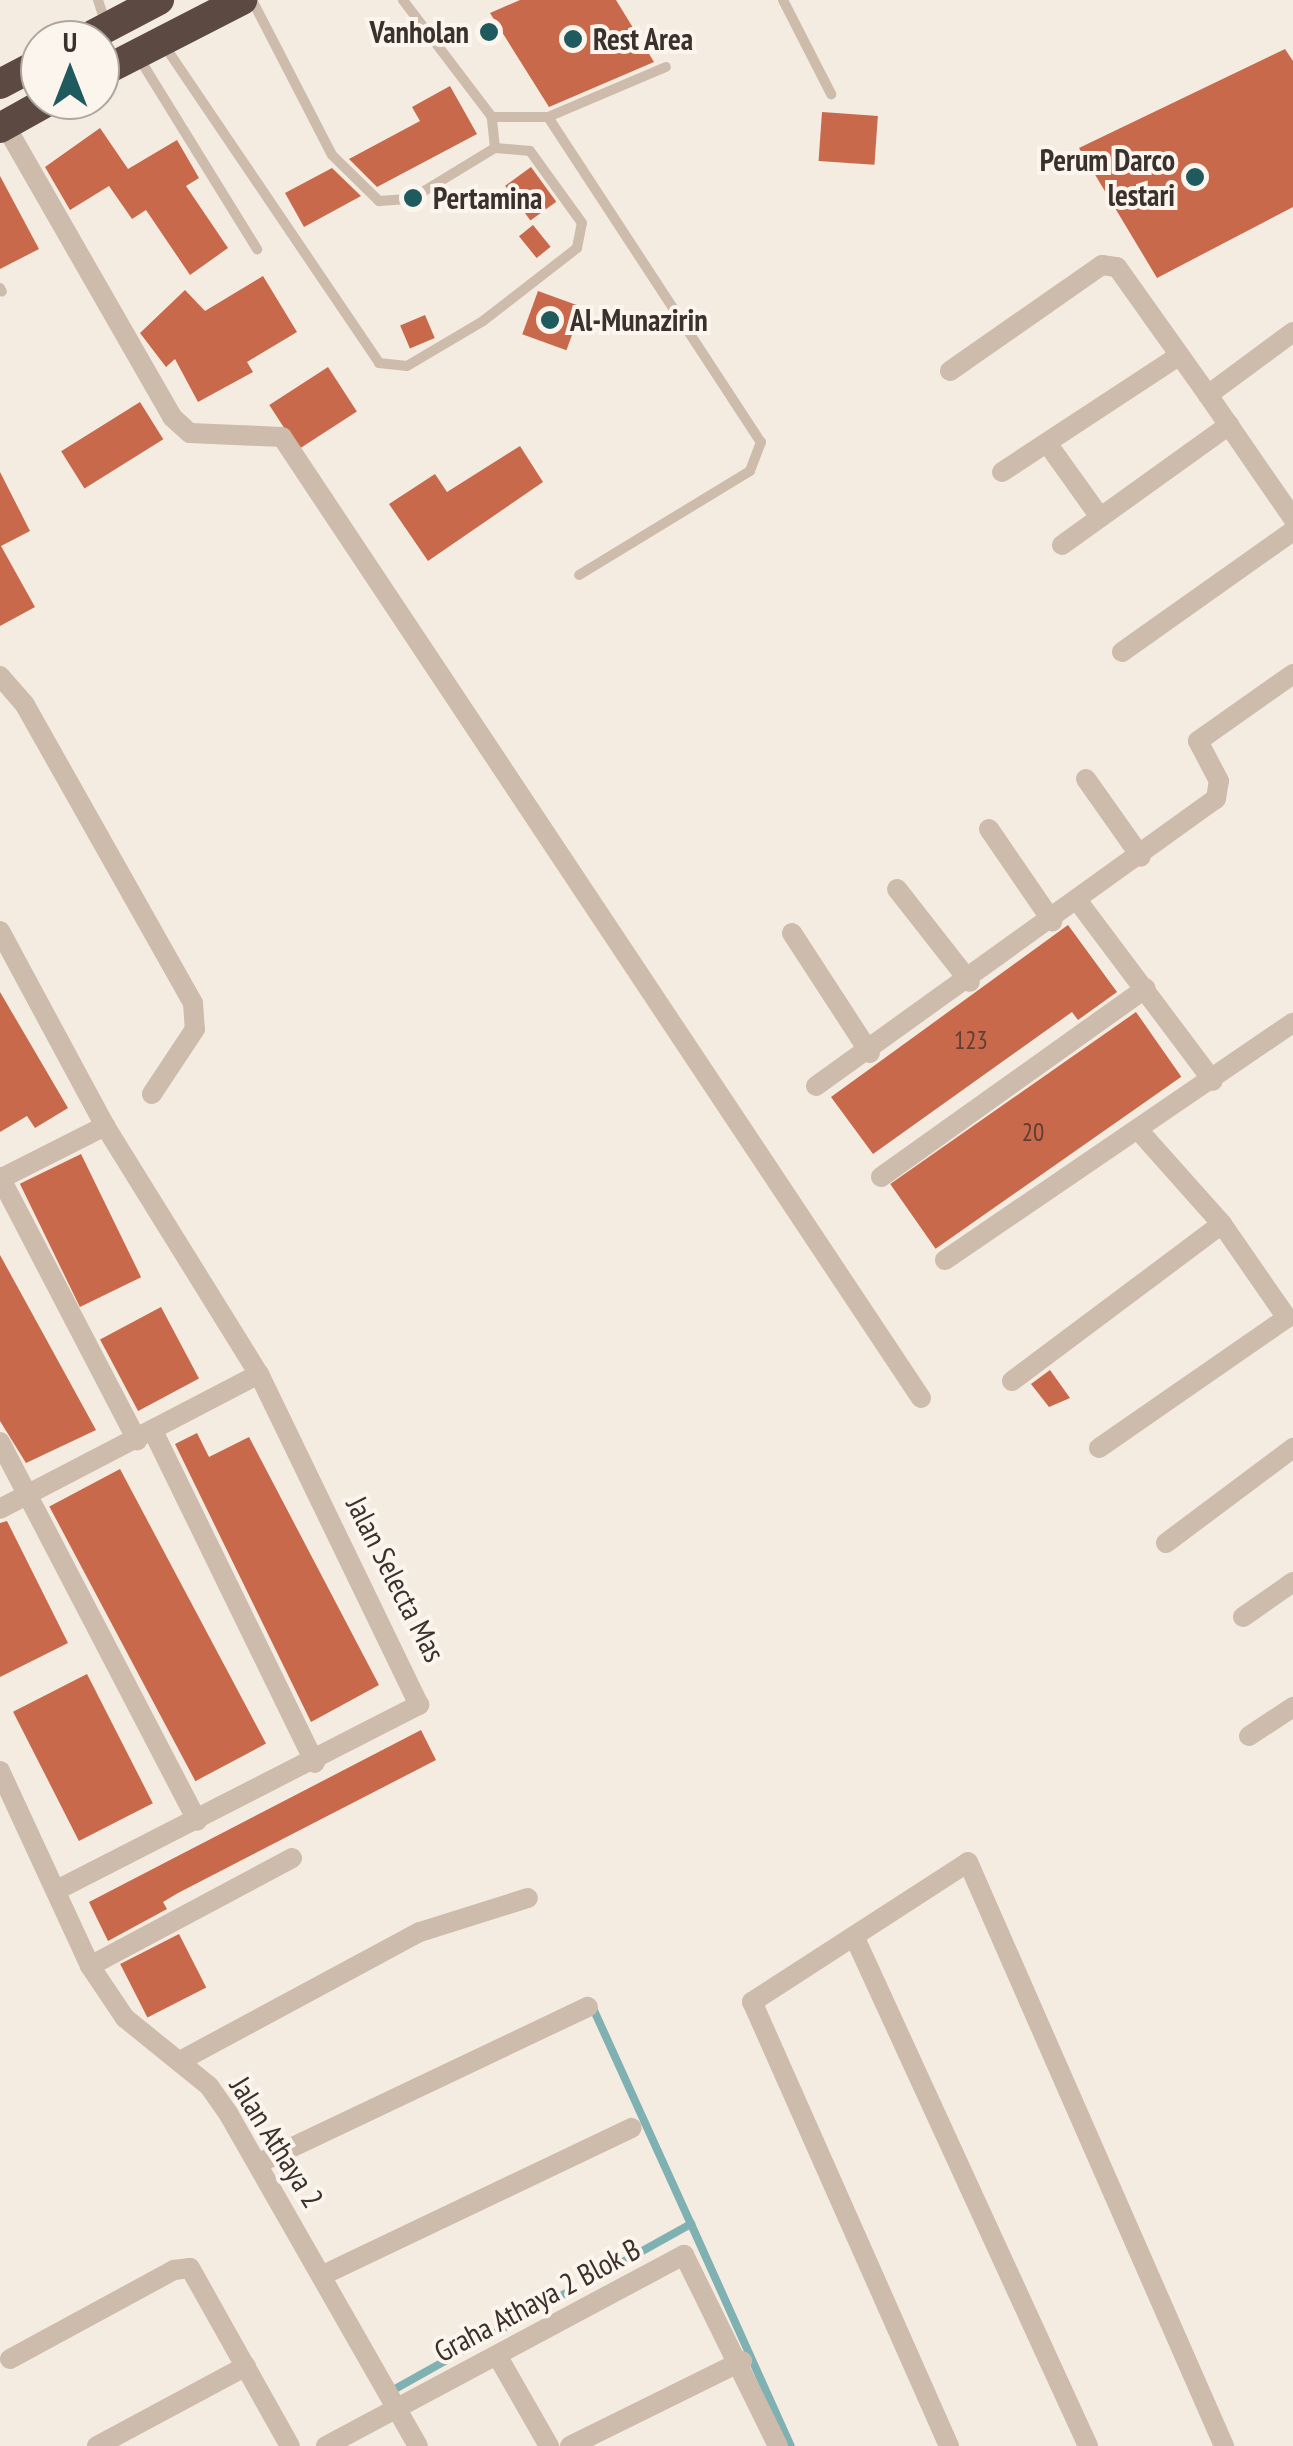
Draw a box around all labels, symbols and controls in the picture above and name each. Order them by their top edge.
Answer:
place label: Vanholan [370,14,469,50]
north arrow [20,20,120,120]
marker: Vanholan [478,21,500,43]
place label: Rest Area [593,21,694,57]
text: U [63,23,77,60]
marker: Rest Area [562,28,584,50]
place label: Perum Darco lestari [1040,142,1175,212]
marker: Perum Darco lestari [1184,166,1206,188]
place label: Pertamina [433,180,542,216]
marker: Pertamina [402,187,424,209]
place label: Al-Munazirin [570,302,708,338]
marker: Al-Munazirin [539,309,561,331]
house number: 123 [954,1025,988,1055]
house number: 20 [1022,1117,1044,1147]
street label: Jalan Selecta Mas [339,1490,453,1668]
street label: Jalan Athaya 2 [222,2070,332,2214]
street label: Graha Athaya 2 Blok B [427,2230,647,2370]

